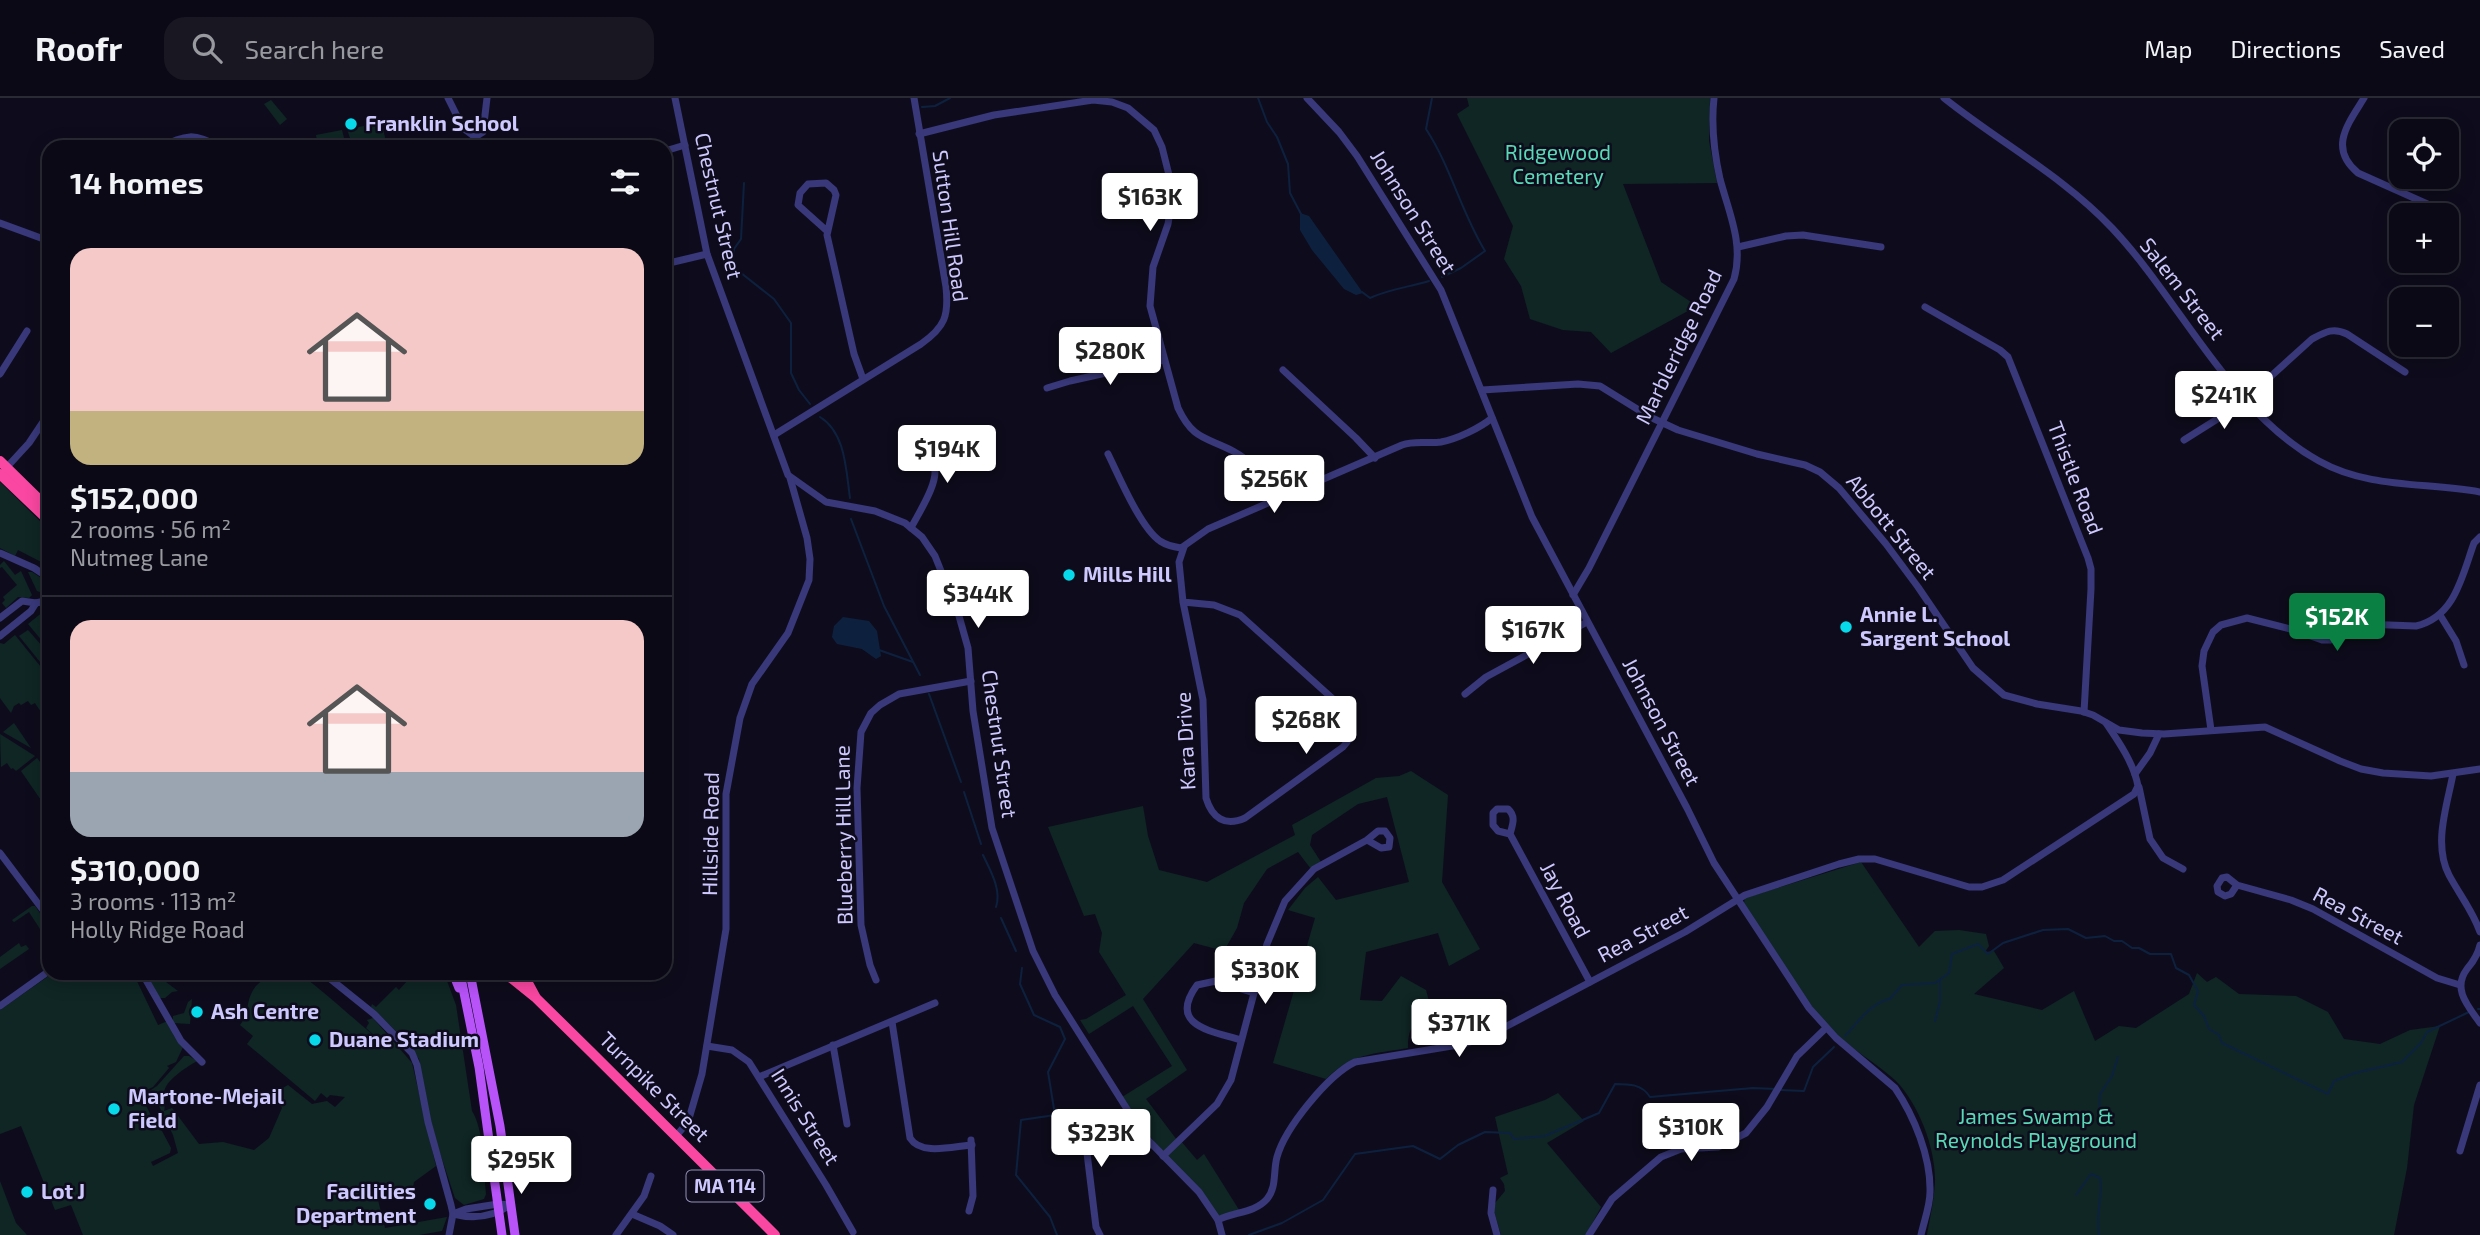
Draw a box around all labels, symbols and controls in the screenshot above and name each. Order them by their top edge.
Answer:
search box [164,17,654,80]
text: Roofr [35,28,122,68]
icon: search [188,29,226,67]
text: Search here [244,33,384,64]
text: Map [2144,34,2192,63]
text: Directions [2230,34,2341,63]
text: Saved [2379,34,2445,63]
place label: Franklin School [365,110,519,135]
marker: Franklin School [343,116,359,132]
map controls [2389,119,2459,357]
button: locate [2389,119,2459,189]
street label: Chestnut Street [690,130,748,281]
park label: Ridgewood Cemetery [1505,139,1611,188]
street label: Johnson Street [1366,145,1462,278]
street label: Sutton Hill Road [928,148,974,303]
icon: filters [606,163,644,201]
text: 14 homes [70,164,204,200]
pin: $163K [1101,174,1199,233]
text: $163K [1118,182,1182,210]
button: + [2389,203,2459,273]
street label: Salem Street [2136,232,2231,344]
street label: Marbleridge Road [1629,265,1726,428]
button: − [2389,287,2459,357]
icon: home [294,294,420,420]
pin: $280K [1061,328,1159,387]
text: $280K [1075,336,1145,364]
pin: $241K [2175,372,2273,431]
text: $241K [2191,380,2257,408]
street label: Thistle Road [2043,418,2109,537]
pin: $194K [898,426,996,485]
text: $194K [914,434,980,462]
pin: $256K [1225,456,1323,515]
text: $256K [1240,464,1308,492]
street label: Abbott Street [1842,468,1942,584]
text: $152,000 [70,479,198,515]
text: 2 rooms · 56 m² [70,515,231,543]
text: Nutmeg Lane [70,543,209,571]
place label: Mills Hill [1083,561,1172,586]
marker: Mills Hill [1061,567,1077,583]
pin: $344K [929,570,1027,630]
text: $344K [943,579,1013,607]
pin: $152K [2288,594,2386,653]
place label: Annie L. Sargent School [1860,601,2010,650]
text: $152K [2305,602,2369,630]
pin: $167K [1484,606,1582,666]
text: $167K [1501,615,1565,643]
marker: Annie L. Sargent School [1838,619,1854,635]
street label: Johnson Street [1618,653,1707,790]
icon: home [294,666,420,792]
street label: Chestnut Street [978,668,1023,819]
street label: Kara Drive [1169,691,1200,791]
pin: $268K [1257,696,1355,756]
text: $268K [1271,705,1341,733]
street label: Blueberry Hill Lane [828,745,857,925]
street label: Hillside Road [696,772,723,896]
text: $310,000 [70,851,200,887]
street label: Jay Road [1536,857,1597,942]
street label: Rea Street [2309,880,2408,949]
text: 3 rooms · 113 m² [70,887,236,915]
street label: Rea Street [1593,898,1692,967]
text: Holly Ridge Road [70,915,245,943]
pin: $330K [1216,946,1314,1006]
text: $330K [1231,955,1299,983]
place label: Ash Centre [211,998,319,1023]
pin: $371K [1410,1000,1508,1059]
marker: Ash Centre [189,1004,205,1020]
text: $371K [1427,1008,1491,1036]
place label: Duane Stadium [329,1026,479,1051]
street label: Turnpike Street [595,1026,715,1146]
marker: Duane Stadium [307,1032,323,1048]
street label: Innis Street [767,1063,846,1169]
place label: Martone-Mejail Field [128,1083,284,1132]
marker: Martone-Mejail Field [106,1101,122,1117]
park label: James Swamp & Reynolds Playground [1935,1103,2137,1152]
pin: $310K [1642,1104,1740,1163]
pin: $323K [1052,1110,1150,1169]
text: $310K [1658,1112,1724,1140]
text: $323K [1067,1118,1135,1146]
pin: $295K [472,1136,570,1196]
text: $295K [487,1145,555,1173]
road number: MA 114 [686,1170,764,1202]
place label: Lot J [41,1178,85,1203]
place label: Facilities Department [296,1178,416,1227]
marker: Lot J [19,1184,35,1200]
marker: Facilities Department [422,1196,438,1212]

